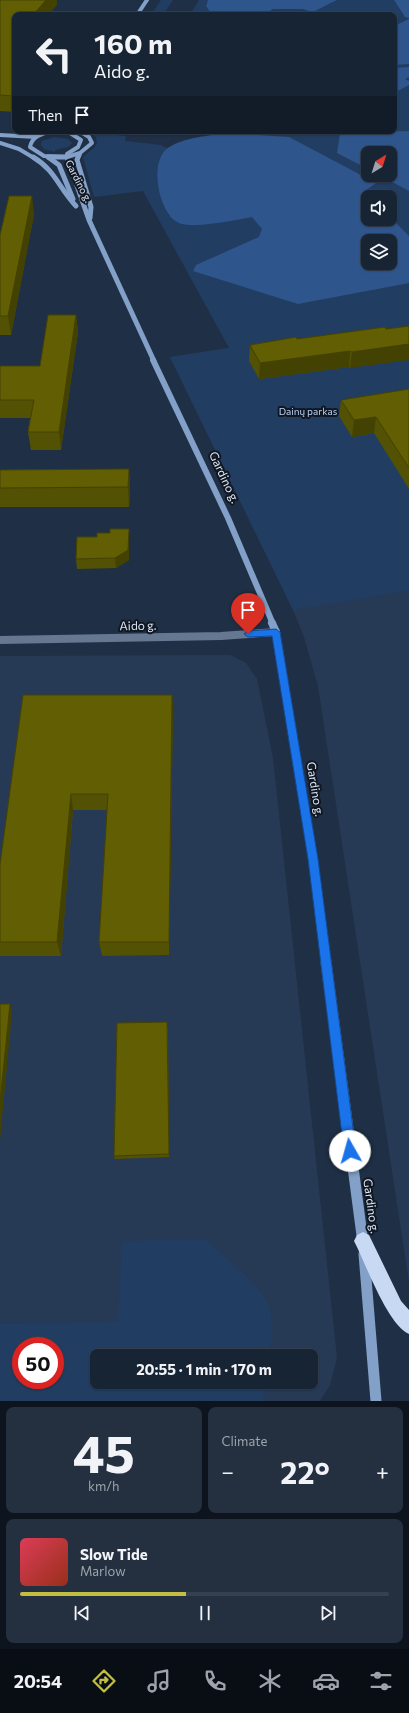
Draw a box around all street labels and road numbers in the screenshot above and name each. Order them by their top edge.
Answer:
street label: Gardino g. [63,158,95,204]
street label: Gardino g. [207,449,243,505]
street label: Aido g. [119,618,157,632]
street label: Gardino g. [305,761,327,818]
street label: Gardino g. [361,1178,383,1235]

